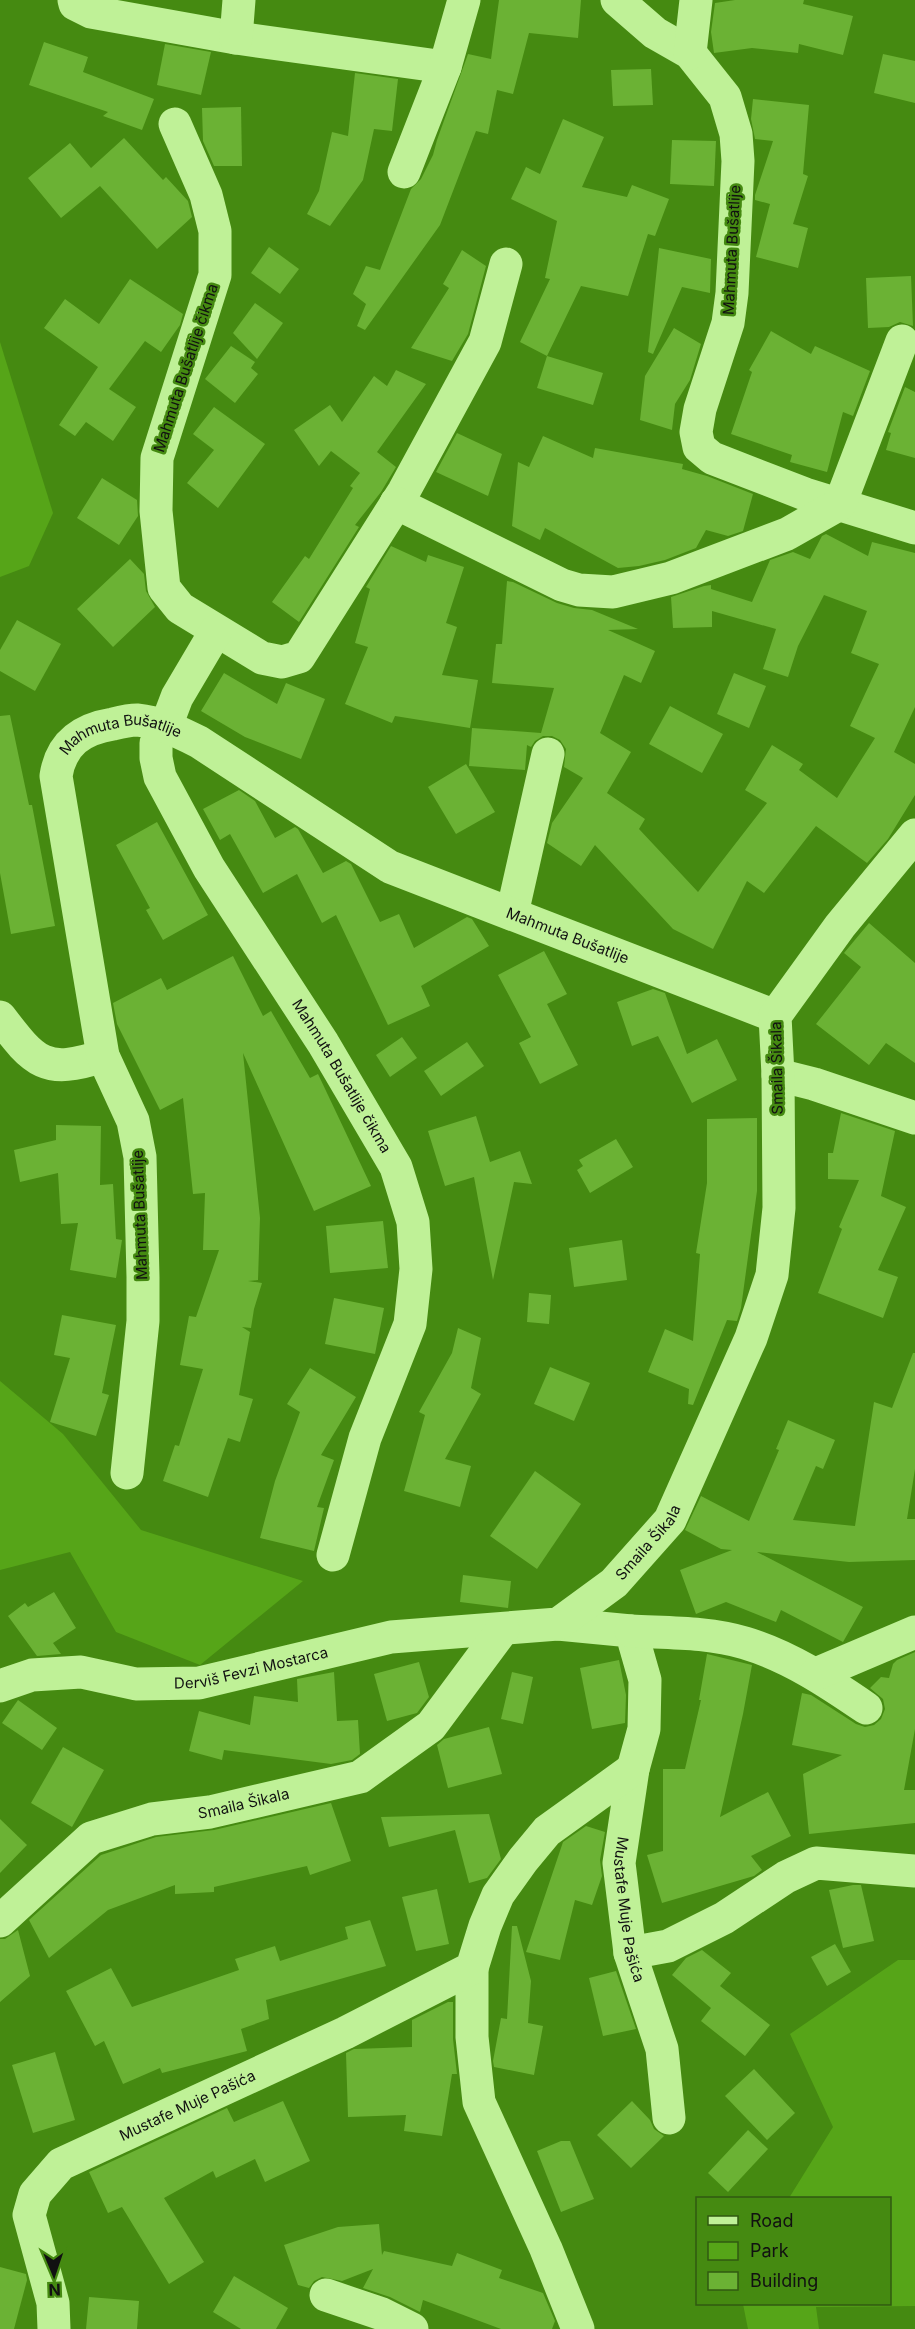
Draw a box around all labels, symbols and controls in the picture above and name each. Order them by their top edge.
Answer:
street label: Mahmuta Bušatlije [719,185,744,315]
street label: Mahmuta Bušatlije čikma [149,281,222,455]
street label: Mahmuta Bušatlije [55,710,185,759]
street label: Mahmuta Bušatlije [504,903,632,968]
street label: Mahmuta Bušatlije čikma [288,995,396,1156]
street label: Smaila Šikala [766,1021,787,1115]
street label: Mahmuta Bušatlije [128,1150,151,1280]
street label: Smaila Šikala [611,1502,685,1584]
street label: Derviš Fevzi Mostarca [174,1642,330,1692]
street label: Smaila Šikala [197,1784,291,1822]
street label: Mustafe Muje Pašića [610,1835,649,1985]
street label: Mustafe Muje Pašića [116,2066,258,2145]
legend [696,2197,891,2305]
text: Road [750,2210,793,2231]
text: Park [750,2240,789,2261]
north arrow [24,2245,84,2305]
text: Building [750,2270,818,2291]
text: N [48,2280,61,2300]

